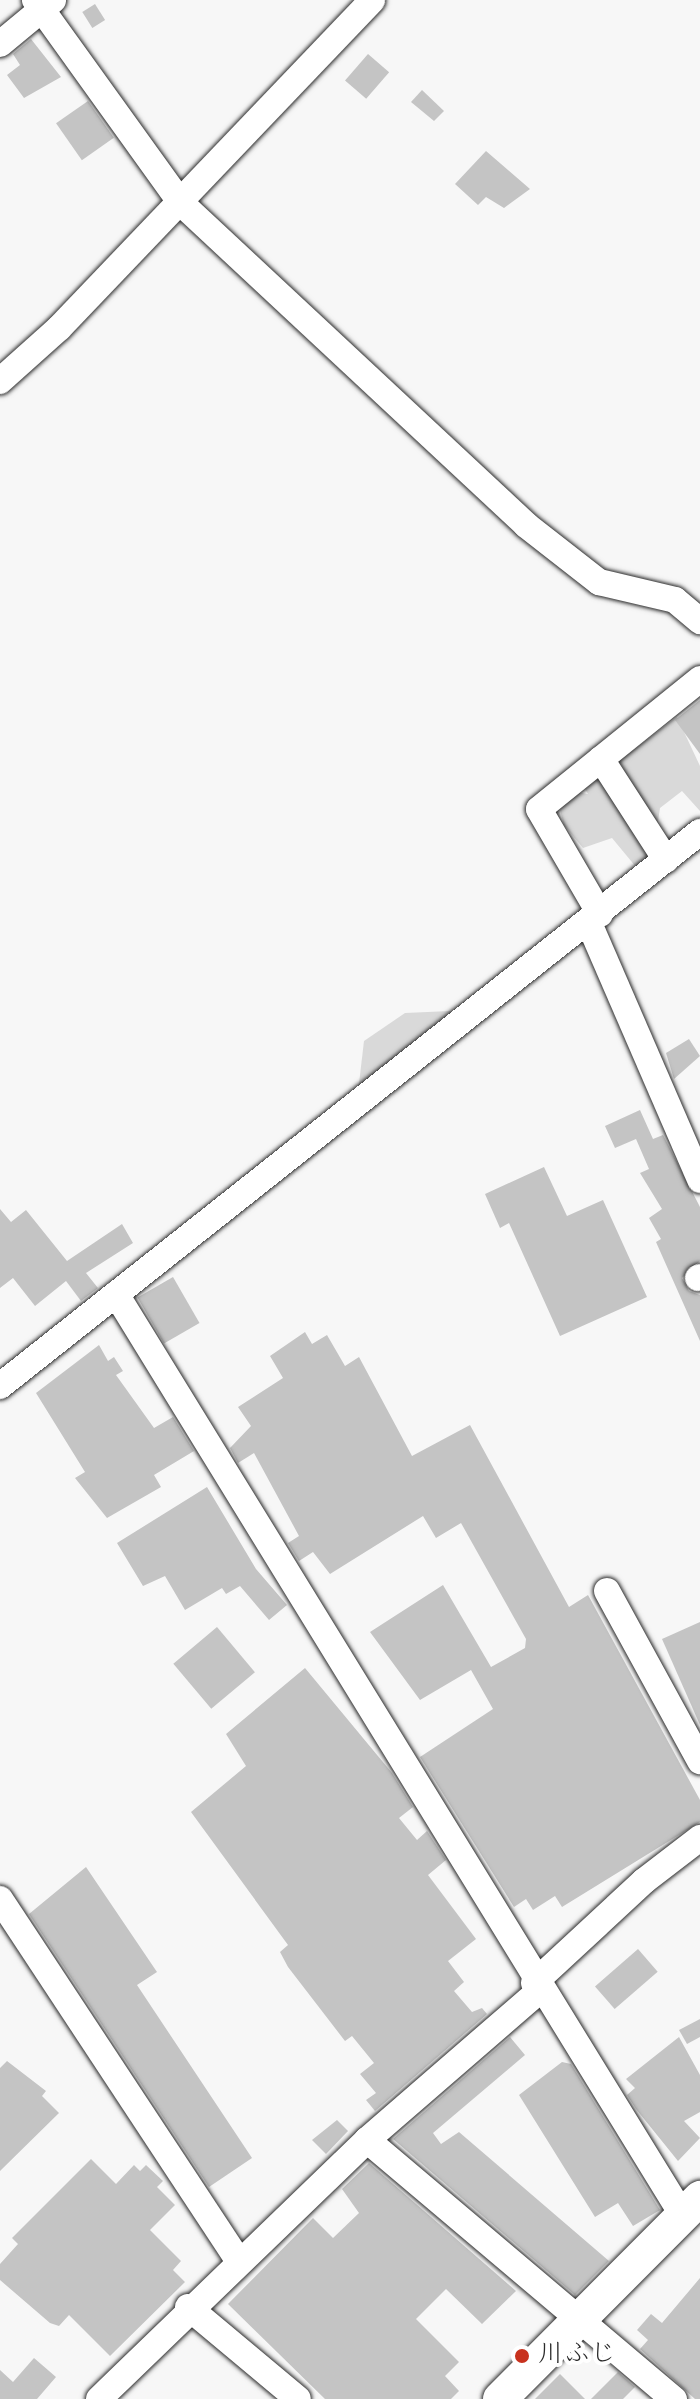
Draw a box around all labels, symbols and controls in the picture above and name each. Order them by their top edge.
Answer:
place label: 川ふじ [538,2340,616,2372]
marker: 川ふじ [513,2347,531,2365]

